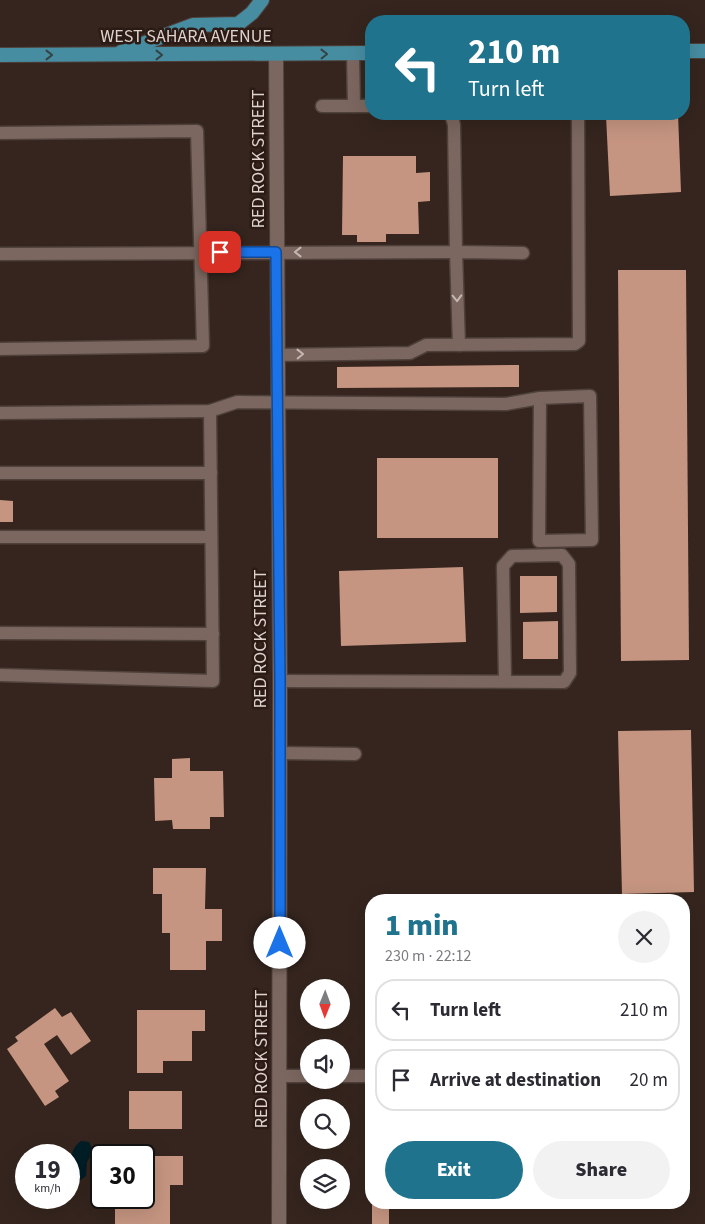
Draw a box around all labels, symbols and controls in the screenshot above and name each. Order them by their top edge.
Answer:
street label: WEST SAHARA AVENUE [100,24,272,49]
text: 210 m [468,27,560,77]
icon: left [385,35,450,100]
one-way arrow [320,49,328,59]
one-way arrow [45,50,53,60]
one-way arrow [156,50,164,60]
text: Turn left [468,73,544,105]
street label: RED ROCK STREET [246,89,271,228]
pin [199,231,241,273]
icon: arrive [206,238,234,266]
one-way arrow [294,247,302,257]
one-way arrow [452,295,463,303]
one-way arrow [296,349,304,359]
street label: RED ROCK STREET [248,569,273,708]
text: 1 min [385,904,459,947]
button: close [618,911,670,963]
position arrow [253,916,305,968]
text: 230 m · 22:12 [385,945,472,967]
north arrow [300,979,350,1029]
map controls [300,979,350,1209]
street label: RED ROCK STREET [249,989,274,1128]
icon: left [387,996,415,1024]
text: Turn left [430,997,501,1024]
text: 210 m [620,997,668,1024]
button: sound [300,1039,350,1089]
icon: arrive [387,1066,415,1094]
text: Arrive at destination [430,1067,601,1094]
text: 20 m [630,1067,668,1094]
button: search [300,1099,350,1149]
button: Exit [385,1141,523,1199]
button: Share [533,1141,670,1199]
speed limit sign: 30 [90,1144,155,1209]
text: 19 [34,1152,61,1188]
button: layers [300,1159,350,1209]
text: km/h [34,1180,61,1197]

